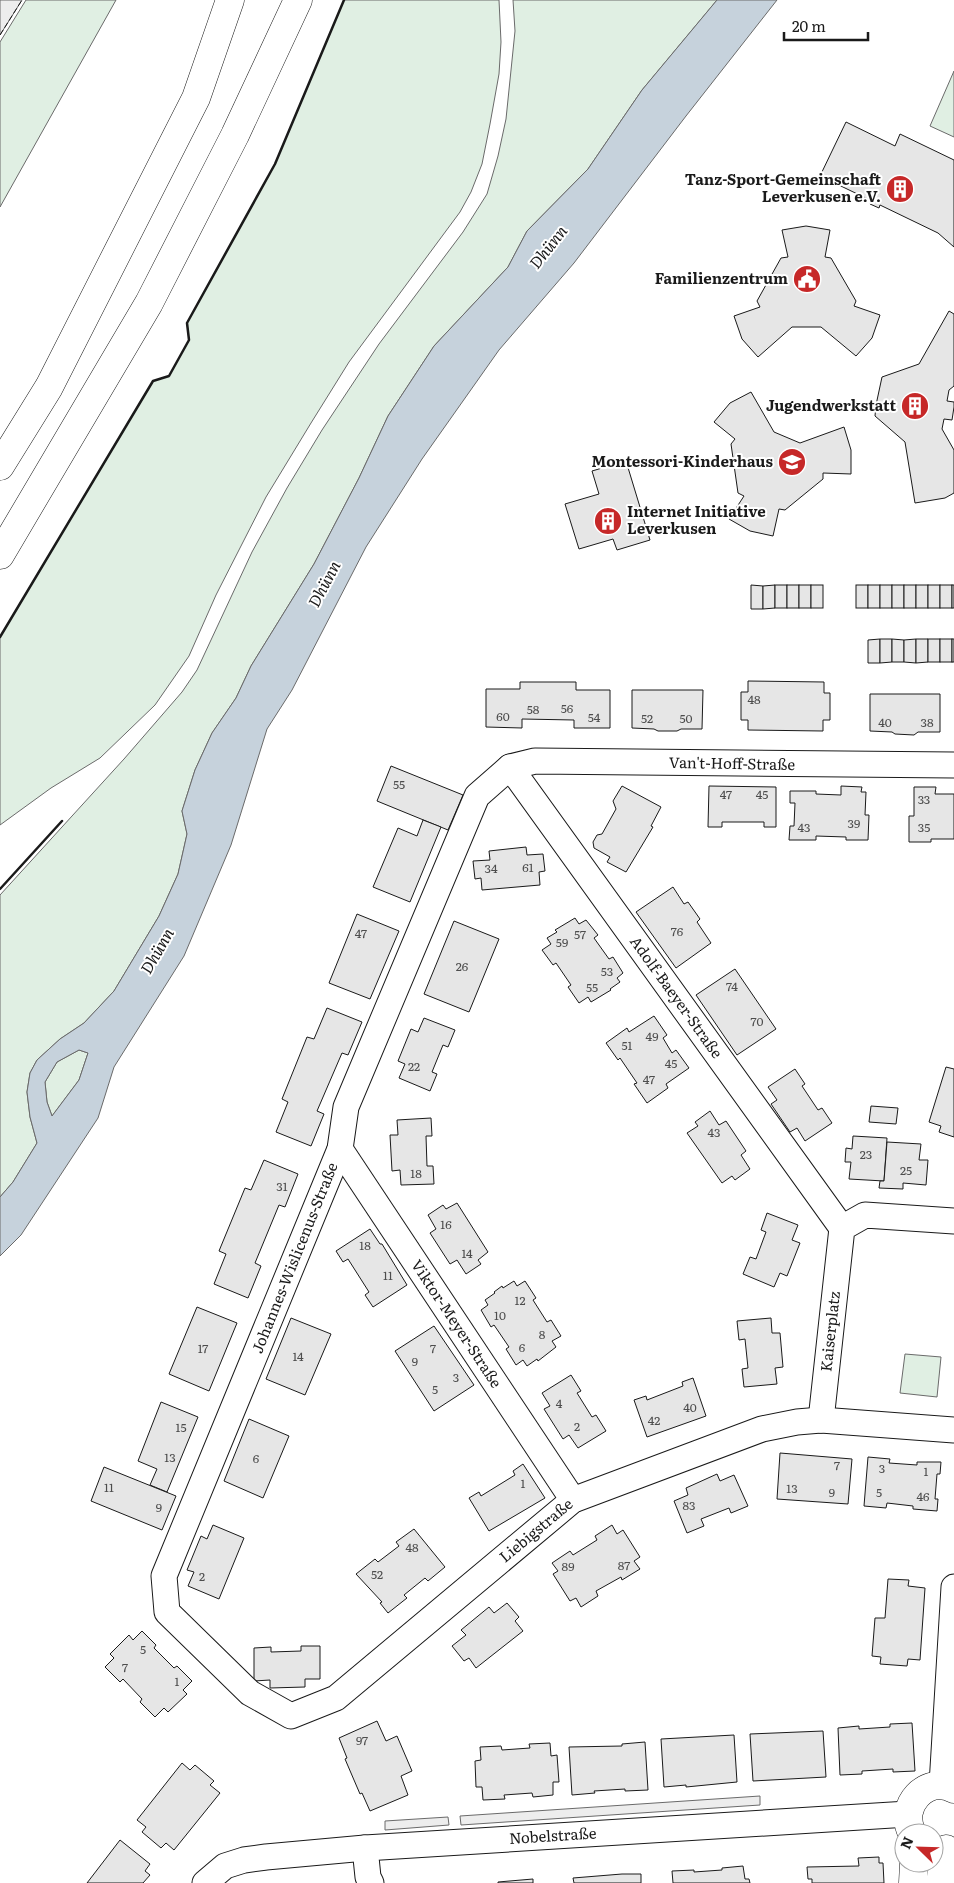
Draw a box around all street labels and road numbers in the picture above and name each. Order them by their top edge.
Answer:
street label: Van't-Hoff-Straße [669,750,795,775]
street label: Adolf-Baeyer-Straße [625,931,729,1063]
street label: Johannes-Wislicenus-Straße [245,1158,343,1356]
street label: Viktor-Meyer-Straße [406,1254,509,1392]
street label: Kaiserplatz [813,1290,845,1373]
street label: Liebigstraße [494,1492,577,1567]
street label: Nobelstraße [508,1821,597,1849]

